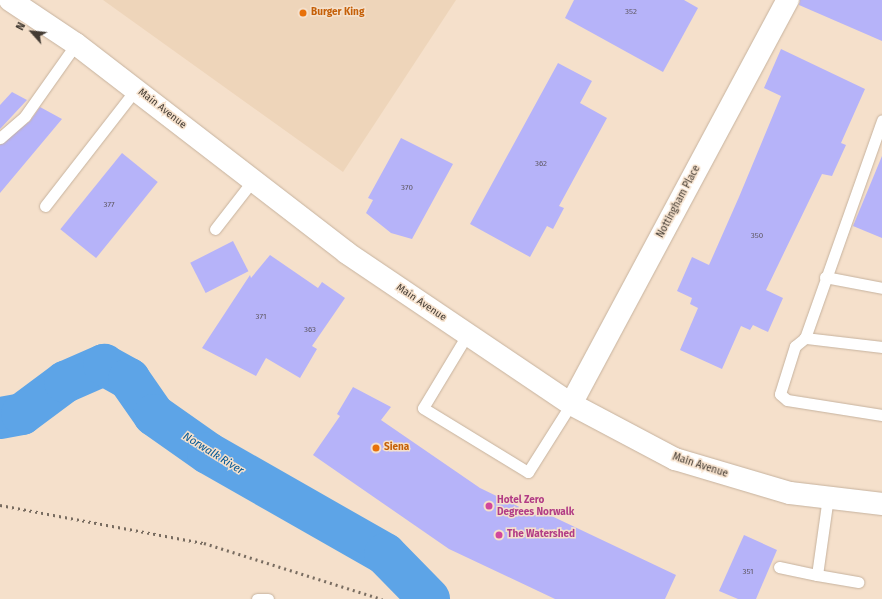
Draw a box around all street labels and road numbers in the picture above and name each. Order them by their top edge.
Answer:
street label: Main Avenue [136,86,188,132]
street label: Nottingham Place [655,164,703,240]
street label: Main Avenue [394,282,448,324]
street label: Main Avenue [671,451,729,481]

